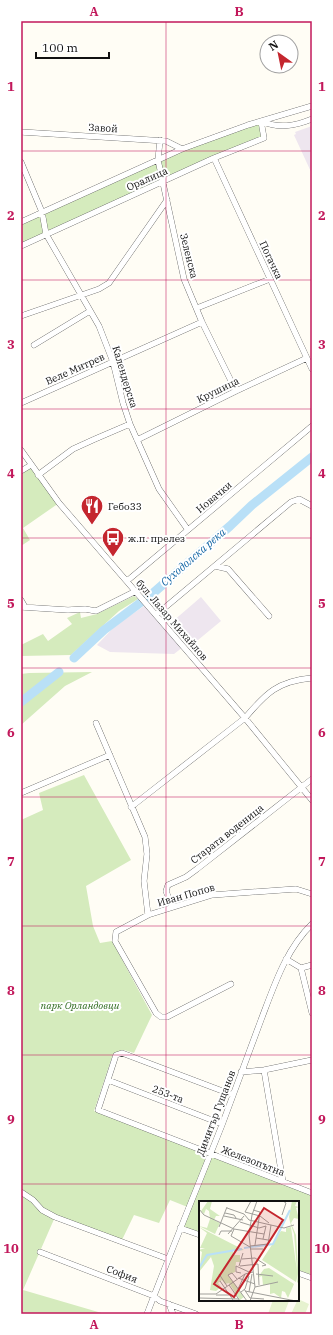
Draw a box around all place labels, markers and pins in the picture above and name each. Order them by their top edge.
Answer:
restaurant icon: Гебо33 [79,493,105,526]
place label: Гебо33 [108,500,142,513]
bus stop icon: ж.п. прелез [100,525,126,558]
place label: ж.п. прелез [128,532,185,545]

